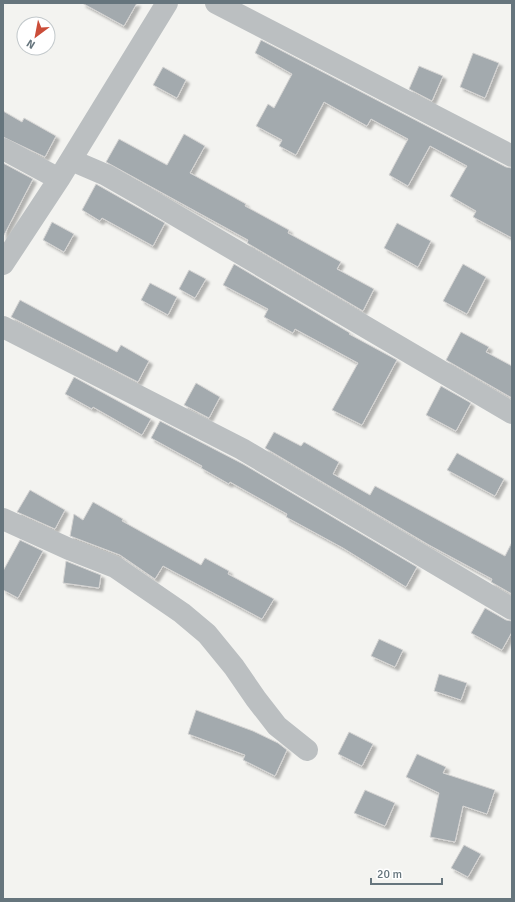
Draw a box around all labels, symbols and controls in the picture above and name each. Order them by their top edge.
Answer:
north arrow [16,16,56,56]
text: N [24,37,38,52]
scale bar [371,860,442,886]
text: 20 m [377,867,402,882]

